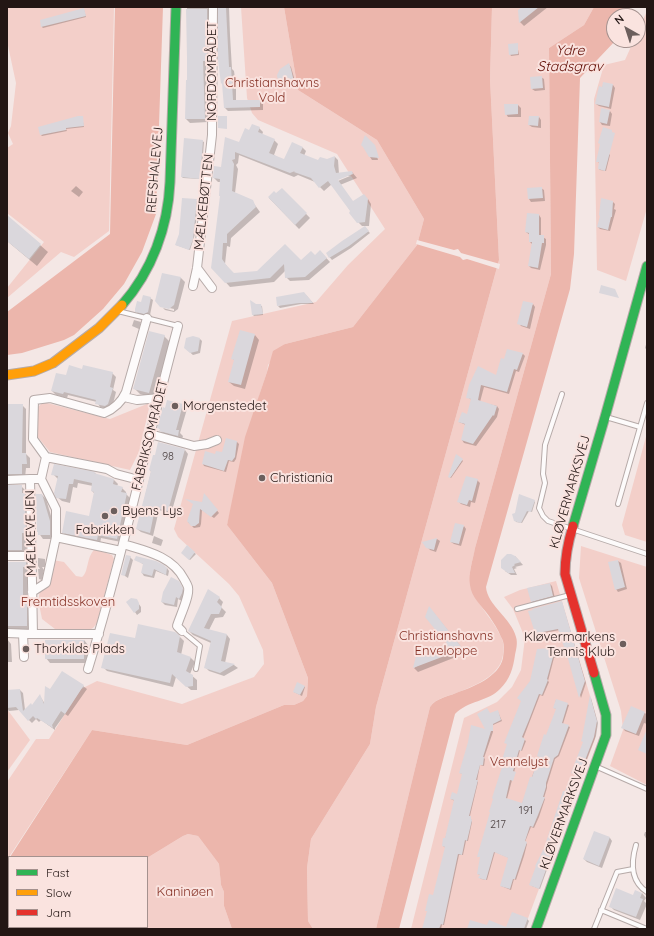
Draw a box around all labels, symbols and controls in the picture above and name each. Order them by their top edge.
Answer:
north arrow [606,8,646,48]
text: N [612,11,627,27]
street label: NORDOMRÅDET [204,21,220,121]
water label: Ydre Stadsgrav [537,43,603,76]
park label: Christianshavns Vold [225,75,319,106]
street label: REFSHALEVEJ [143,126,167,214]
street label: MÆLKEBØTTEN [191,153,217,251]
street label: FABRIKSOMRÅDET [129,378,171,492]
place label: Morgenstedet [183,398,267,414]
marker: Morgenstedet [170,401,180,411]
street label: KLØVERMARKSVEJ [546,434,594,550]
house number: 98 [162,450,174,464]
place label: Christiania [270,470,333,486]
marker: Christiania [257,473,267,483]
street label: MÆLKEVEJEN [22,490,40,576]
place label: Byens Lys [122,503,182,519]
marker: Byens Lys [109,506,119,516]
marker: Fabrikken [100,511,110,521]
place label: Fabrikken [75,522,135,538]
park label: Fremtidsskoven [21,594,115,610]
park label: Christianshavns Enveloppe [399,628,493,659]
place label: Kløvermarkens Tennis Klub [524,629,615,660]
marker: Kløvermarkens Tennis Klub [618,639,628,649]
place label: Thorkilds Plads [34,641,125,657]
marker: Thorkilds Plads [21,644,31,654]
park label: Vennelyst [490,754,548,770]
street label: KLØVERMARKSVEJ [537,756,591,872]
house number: 191 [519,804,533,818]
house number: 217 [490,818,506,832]
legend [8,856,148,928]
text: Fast [46,865,70,880]
park label: Kaninøen [156,884,214,900]
text: Slow [46,885,72,900]
text: Jam [46,905,71,920]

